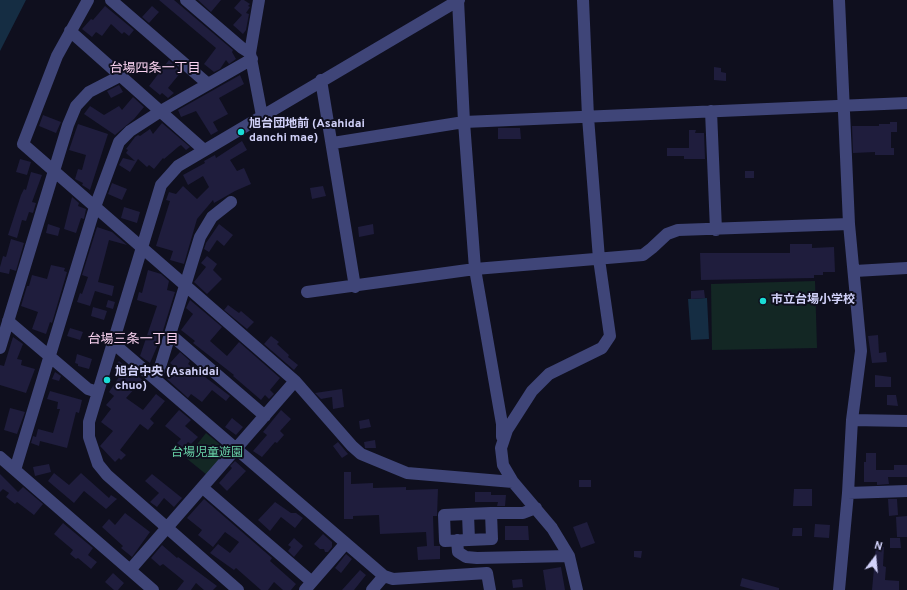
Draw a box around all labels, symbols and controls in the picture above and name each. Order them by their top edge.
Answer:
district label: 台場四条一丁目 [110,61,200,77]
place label: 旭台団地前 (Asahidai danchi mae) [249,118,365,146]
marker: 旭台団地前 (Asahidai danchi mae) [236,127,246,137]
place label: 市立台場小学校 [771,294,855,308]
marker: 市立台場小学校 [758,296,768,306]
district label: 台場三条一丁目 [88,332,178,348]
place label: 旭台中央 (Asahidai chuo) [115,366,219,394]
marker: 旭台中央 (Asahidai chuo) [102,375,112,385]
park label: 台場児童遊園 [171,447,243,461]
north arrow [855,538,895,578]
text: N [873,539,884,554]

